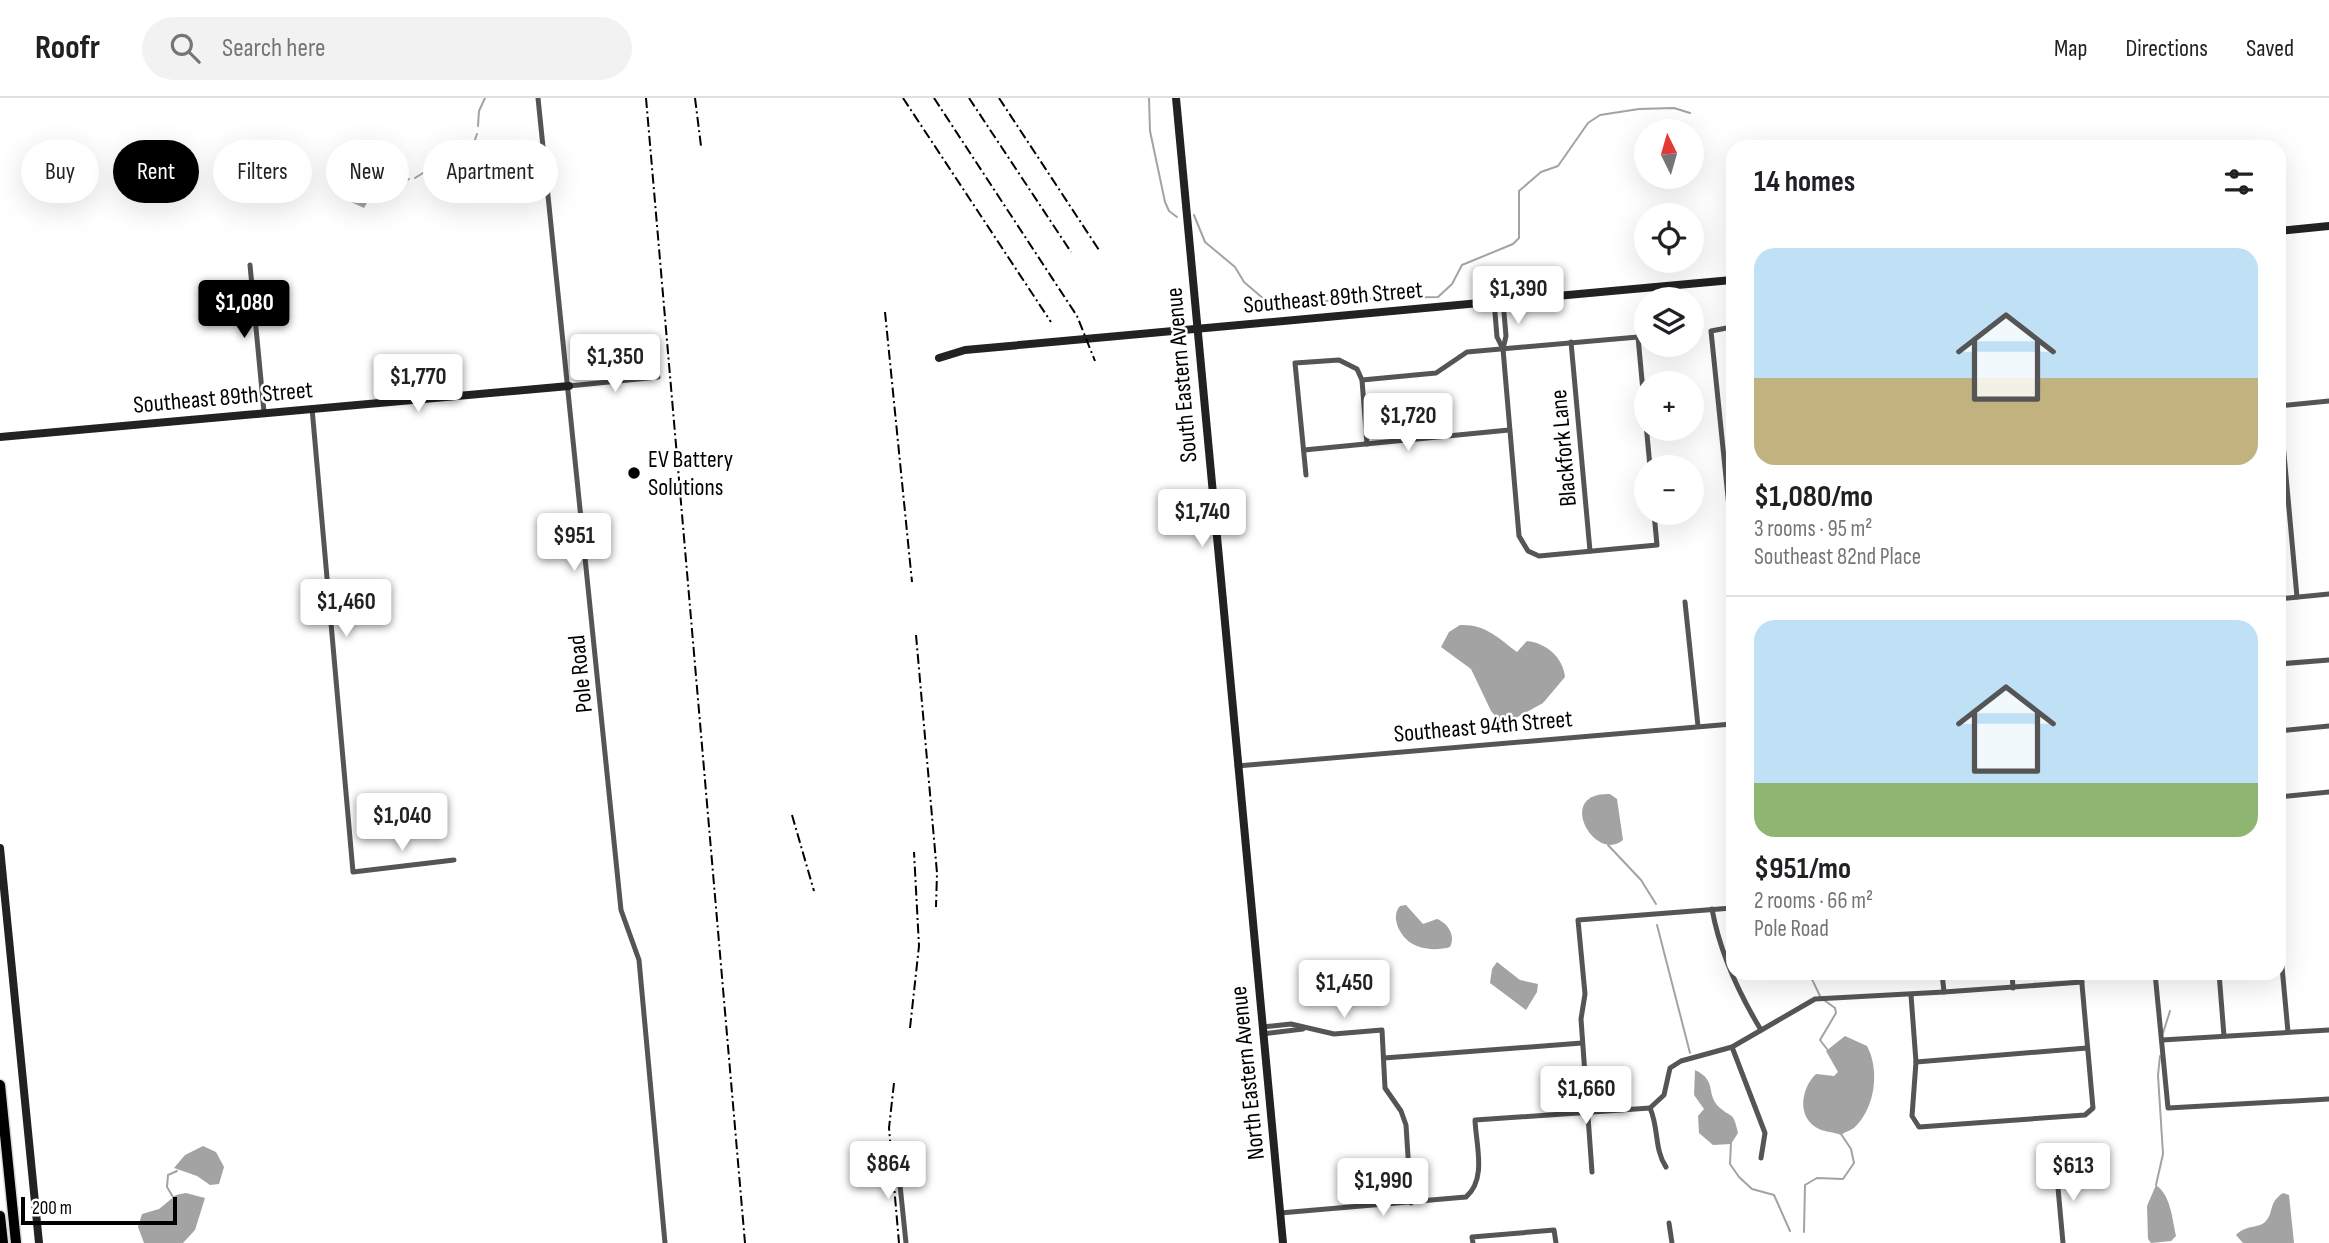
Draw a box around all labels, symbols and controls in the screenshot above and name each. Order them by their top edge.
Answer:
search box [142,17,632,80]
text: Roofr [35,28,100,68]
icon: search [166,29,204,67]
text: Search here [222,33,325,64]
text: Map [2054,34,2087,63]
text: Directions [2125,34,2208,63]
text: Saved [2246,34,2294,63]
north arrow [1634,119,1704,189]
map controls [1634,119,1704,525]
chip: Buy [21,140,99,203]
chip: Rent [113,140,199,203]
chip: Filters [213,140,312,203]
chip: New [326,140,409,203]
chip: Apartment [423,140,558,203]
icon: filters [2220,163,2258,201]
text: 14 homes [1754,164,1855,200]
button: locate [1634,203,1704,273]
pin: $1,390 [1461,266,1575,326]
street label: Southeast 89th Street [1242,275,1424,320]
text: $1,390 [1489,275,1547,303]
pin: $1,080 [187,280,301,340]
street label: South Eastern Avenue [1159,286,1204,464]
button: layers [1634,287,1704,357]
text: $1,080 [214,289,274,317]
icon: home [1943,294,2069,420]
pin: $1,350 [558,334,672,394]
text: $1,350 [586,343,644,371]
pin: $1,770 [361,354,475,414]
text: $1,770 [390,363,446,391]
button: + [1634,371,1704,441]
street label: Southeast 89th Street [132,375,314,420]
street label: Blackfork Lane [1544,388,1583,508]
pin: $1,720 [1351,394,1465,453]
text: $1,720 [1380,402,1436,430]
place label: EV Battery Solutions [648,445,733,502]
button: − [1634,455,1704,525]
marker: EV Battery Solutions [626,465,642,481]
text: $1,080/mo [1754,479,1873,515]
pin: $1,740 [1145,490,1259,549]
text: $1,740 [1174,498,1230,526]
pin: $951 [533,514,615,573]
text: 3 rooms · 95 m² [1754,515,1873,543]
text: $951 [553,522,595,550]
text: Southeast 82nd Place [1754,543,1921,571]
pin: $1,460 [289,580,403,639]
text: $1,460 [316,588,376,616]
street label: Pole Road [562,634,599,714]
icon: home [1943,666,2069,792]
street label: Southeast 94th Street [1393,704,1574,749]
pin: $1,040 [345,794,459,853]
text: $1,040 [372,802,432,830]
text: $951/mo [1754,851,1851,887]
text: 2 rooms · 66 m² [1754,887,1873,915]
text: Pole Road [1754,915,1829,943]
pin: $1,450 [1287,960,1401,1020]
text: $1,450 [1315,969,1373,997]
street label: North Eastern Avenue [1224,985,1271,1161]
pin: $1,660 [1529,1066,1643,1126]
text: $1,660 [1556,1075,1616,1103]
pin: $864 [847,1142,929,1201]
pin: $613 [2032,1144,2114,1203]
text: $864 [866,1150,910,1178]
text: $613 [2052,1152,2094,1180]
pin: $1,990 [1326,1158,1440,1218]
text: $1,990 [1353,1167,1413,1195]
scale bar [21,1194,177,1226]
text: 200 m [32,1197,72,1220]

